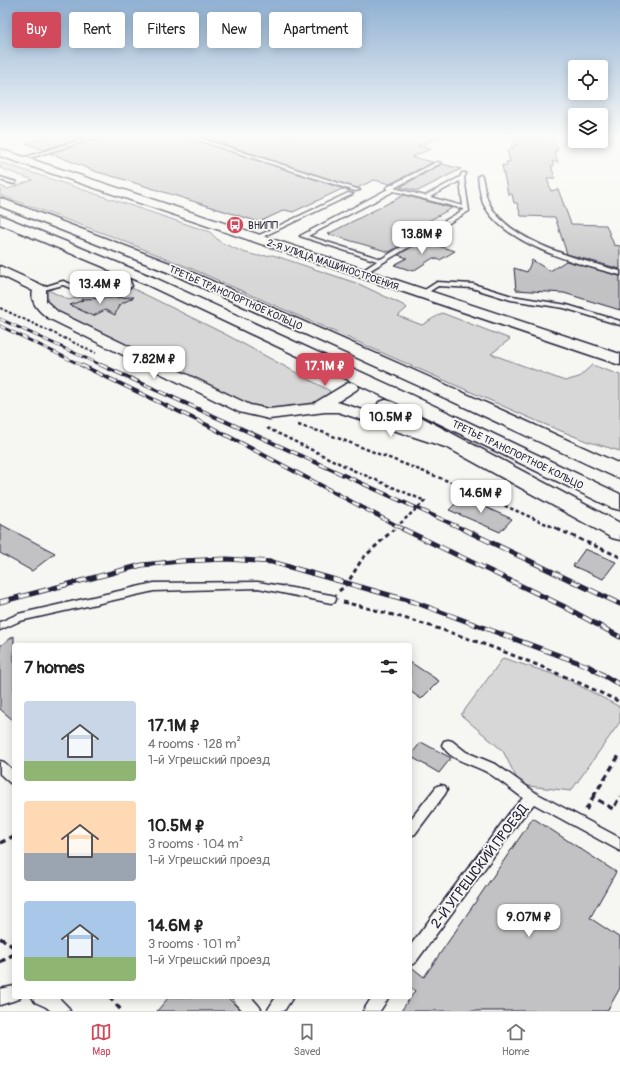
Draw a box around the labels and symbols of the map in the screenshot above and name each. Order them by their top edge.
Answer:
bus stop icon: ВНИПП [225,215,245,235]
place label: ВНИПП [248,220,278,232]
pin: 13.8M ₽ [385,221,459,255]
street label: 2-Я УЛИЦА МАШИНОСТРОЕНИЯ [265,237,400,293]
street label: ТРЕТЬЕ ТРАНСПОРТНОЕ КОЛЬЦО [167,263,304,333]
pin: 13.4M ₽ [63,271,137,305]
pin: 7.82M ₽ [117,346,191,380]
pin: 17.1M ₽ [288,353,362,387]
pin: 10.5M ₽ [354,404,428,438]
street label: ТРЕТЬЕ ТРАНСПОРТНОЕ КОЛЬЦО [450,418,585,492]
pin: 14.6M ₽ [444,480,518,514]
street label: 2-Й УГРЕШСКИЙ ПРОЕЗД [427,800,532,932]
pin: 9.07M ₽ [492,904,566,938]

